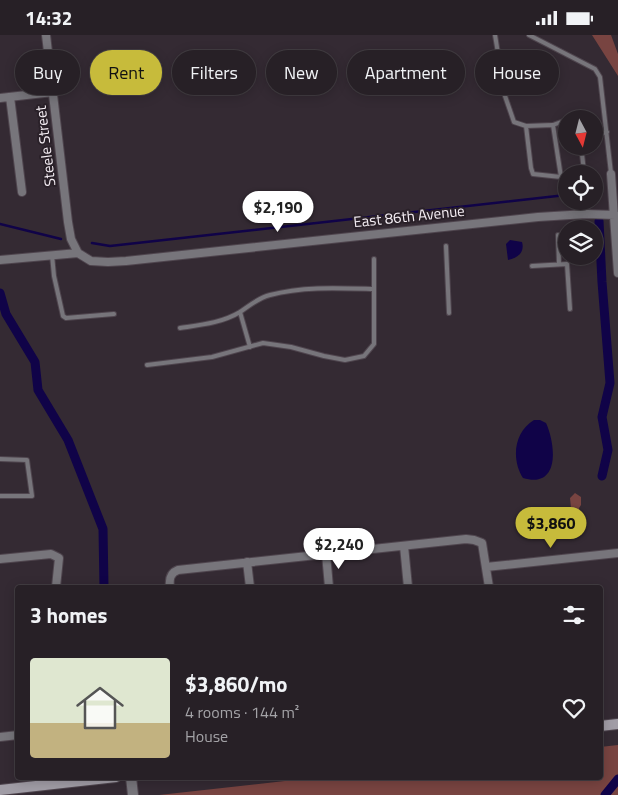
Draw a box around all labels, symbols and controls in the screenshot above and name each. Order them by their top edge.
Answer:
text: 14:32 [25,3,72,32]
chip: Buy [15,50,80,95]
chip: Rent [90,50,162,95]
chip: Filters [172,50,256,95]
chip: New [266,50,337,95]
chip: Apartment [347,50,465,95]
chip: House [475,50,559,95]
street label: Steele Street [29,103,61,188]
north arrow [558,110,602,155]
map controls [558,110,603,265]
button: locate [558,165,603,210]
pin: $2,190 [237,191,319,233]
text: $2,190 [253,195,303,219]
street label: East 86th Avenue [352,199,466,233]
button: layers [558,220,603,265]
pin: $3,860 [510,507,592,549]
text: $3,860 [526,511,576,535]
pin: $2,240 [298,527,380,570]
text: $2,240 [314,532,364,556]
text: 3 homes [30,599,107,631]
icon: filters [560,601,588,629]
text: $3,860/mo [185,668,287,700]
icon: home [70,678,130,738]
icon: heart [560,694,588,722]
text: 4 rooms · 144 m² [185,700,299,724]
text: House [185,724,228,748]

